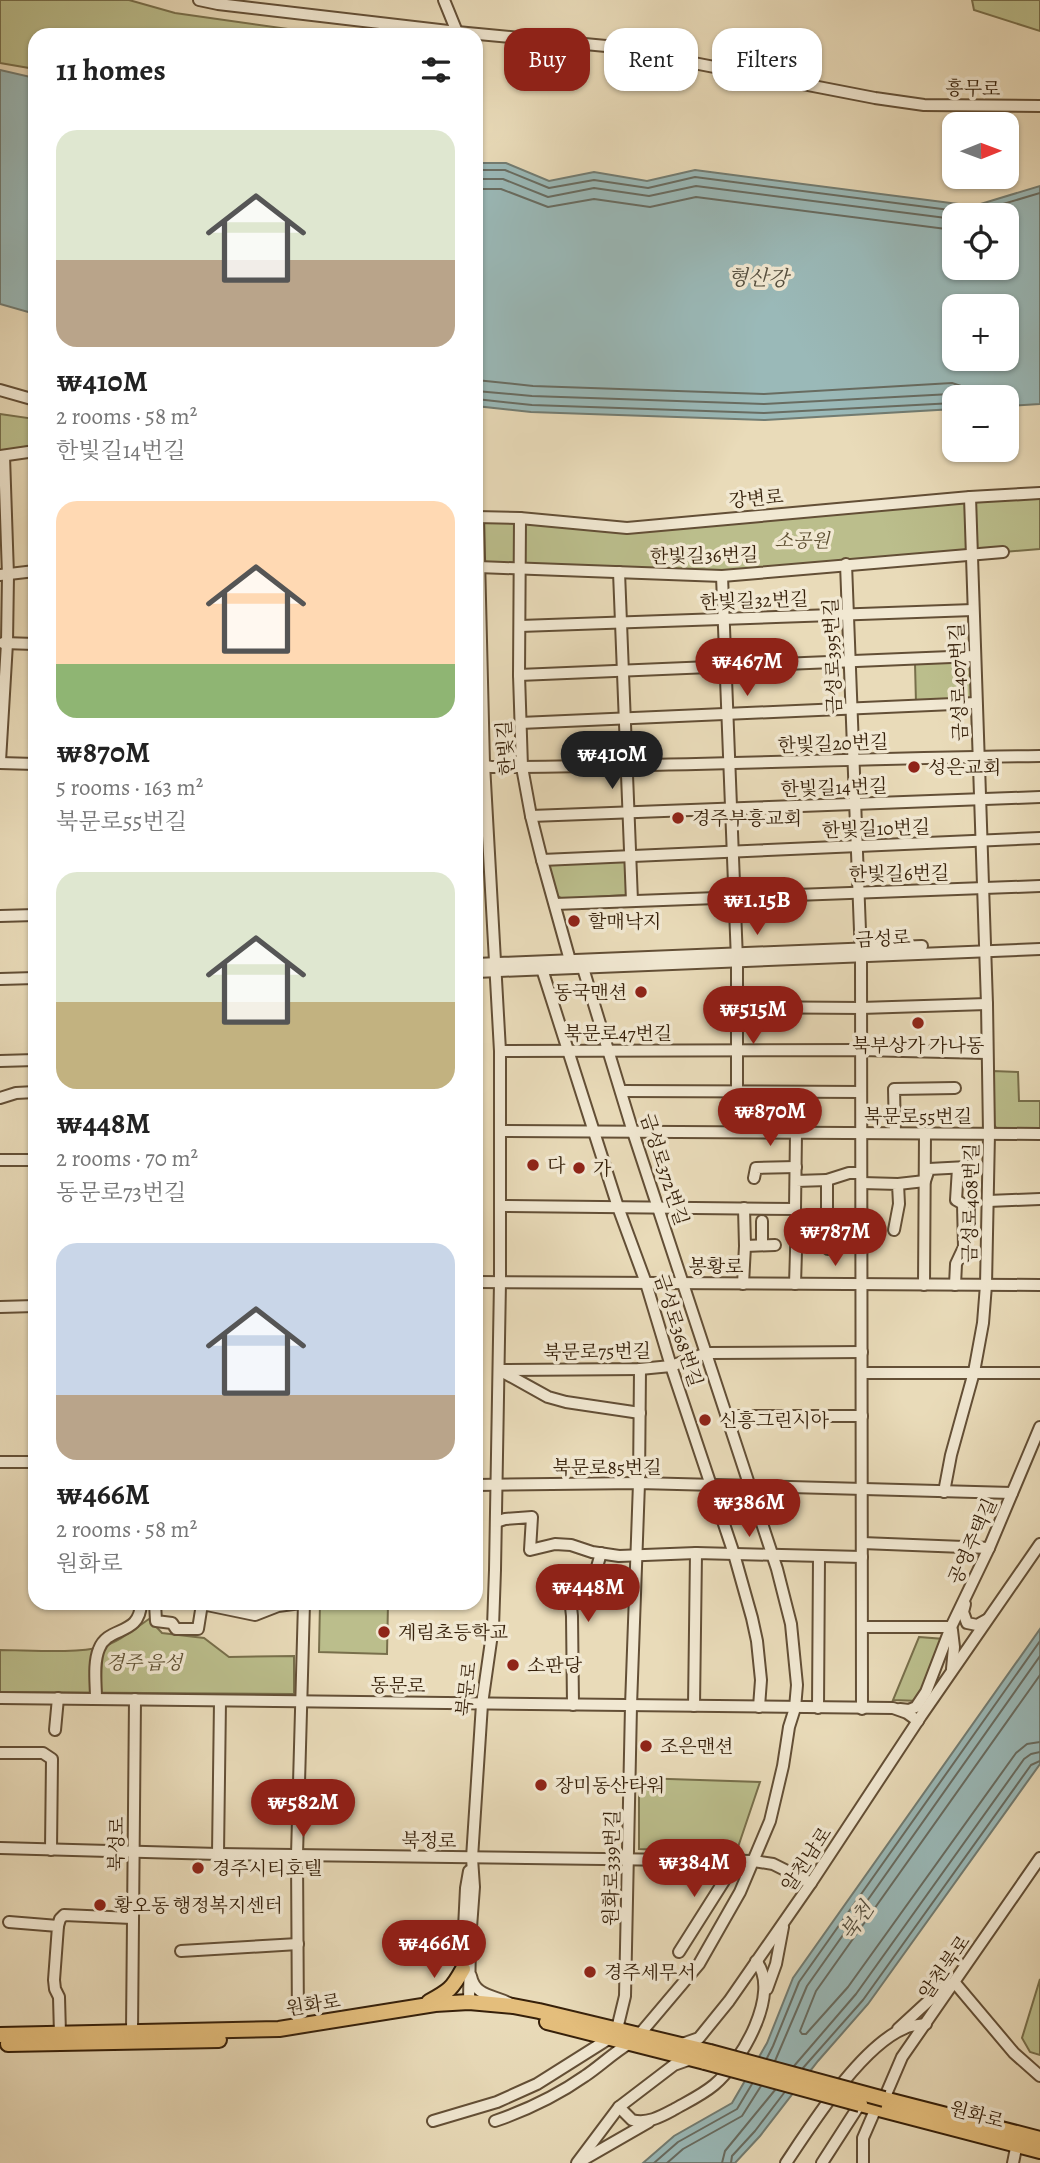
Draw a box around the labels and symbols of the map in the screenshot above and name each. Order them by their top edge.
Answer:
street label: 흥무로 [945,76,1001,102]
north arrow [942,112,1018,189]
water label: 형산강 [727,263,791,293]
street label: 강변로 [728,484,785,514]
park label: 소공원 [774,528,831,554]
street label: 한빛길36번길 [650,542,758,570]
street label: 한빛길32번길 [699,586,809,616]
street label: 금성로395번길 [818,597,848,715]
street label: 금성로407번길 [944,622,974,742]
pin: ₩467M [698,638,796,698]
street label: 한빛길 [491,720,521,776]
street label: 한빛길20번길 [777,729,889,759]
pin: ₩410M [563,732,661,791]
place label: 성은교회 [928,755,1001,781]
marker: 성은교회 [906,759,922,775]
street label: 한빛길14번길 [780,773,888,803]
place label: 경주부흥교회 [692,806,802,832]
marker: 경주부흥교회 [670,810,686,826]
street label: 한빛길10번길 [821,814,931,844]
street label: 한빛길6번길 [849,860,950,888]
pin: ₩1.15B [700,878,814,937]
place label: 할매낙지 [588,909,661,935]
marker: 할매낙지 [566,913,582,929]
street label: 금성로 [855,925,911,953]
place label: 동국맨션 [554,980,627,1006]
marker: 동국맨션 [633,984,649,1000]
pin: ₩515M [704,986,802,1046]
marker: 북부상가 가나동 [910,1015,926,1031]
street label: 북문로47번길 [564,1021,672,1047]
place label: 북부상가 가나동 [852,1033,985,1059]
pin: ₩870M [721,1088,819,1148]
street label: 북문로55번길 [864,1104,972,1130]
street label: 금성로372번길 [634,1110,694,1229]
street label: 금성로408번길 [957,1143,985,1263]
place label: 다 [547,1153,566,1179]
place label: 가 [593,1156,612,1182]
marker: 다 [525,1157,541,1173]
marker: 가 [571,1160,587,1176]
pin: ₩787M [786,1208,884,1268]
street label: 봉황로 [688,1254,744,1280]
street label: 금성로368번길 [648,1270,709,1390]
street label: 북문로75번길 [543,1338,651,1366]
place label: 신흥그린시아 [719,1408,830,1434]
marker: 신흥그린시아 [697,1412,713,1428]
street label: 북문로85번길 [552,1455,662,1481]
pin: ₩386M [700,1480,798,1539]
street label: 공영주택길 [942,1494,1003,1589]
pin: ₩448M [539,1564,637,1624]
place label: 계림초등학교 [398,1620,508,1646]
marker: 계림초등학교 [376,1624,392,1640]
park label: 경주 읍성 [106,1650,184,1676]
place label: 소판당 [527,1653,583,1679]
marker: 소판당 [505,1657,521,1673]
street label: 북문로 [451,1660,483,1718]
street label: 동문로 [370,1673,426,1699]
place label: 조은맨션 [660,1734,733,1760]
marker: 조은맨션 [638,1738,654,1754]
place label: 장미동산타워 [555,1773,665,1799]
marker: 장미동산타워 [533,1777,549,1793]
pin: ₩582M [254,1780,352,1839]
street label: 원화로339번길 [598,1810,626,1926]
street label: 북성로 [104,1816,130,1872]
street label: 알천남로 [776,1822,838,1897]
street label: 북정로 [401,1828,457,1854]
pin: ₩384M [645,1840,743,1899]
place label: 경주시티호텔 [212,1856,322,1882]
marker: 경주시티호텔 [190,1860,206,1876]
place label: 황오동 행정복지센터 [114,1893,283,1919]
water label: 북천 [834,1895,881,1946]
marker: 황오동 행정복지센터 [92,1897,108,1913]
pin: ₩466M [385,1920,483,1980]
street label: 알천북로 [913,1930,977,2005]
place label: 경주세무서 [604,1960,696,1986]
marker: 경주세무서 [582,1964,598,1980]
street label: 원화로 [284,1988,342,2022]
street label: 원화로 [947,2095,1007,2135]

